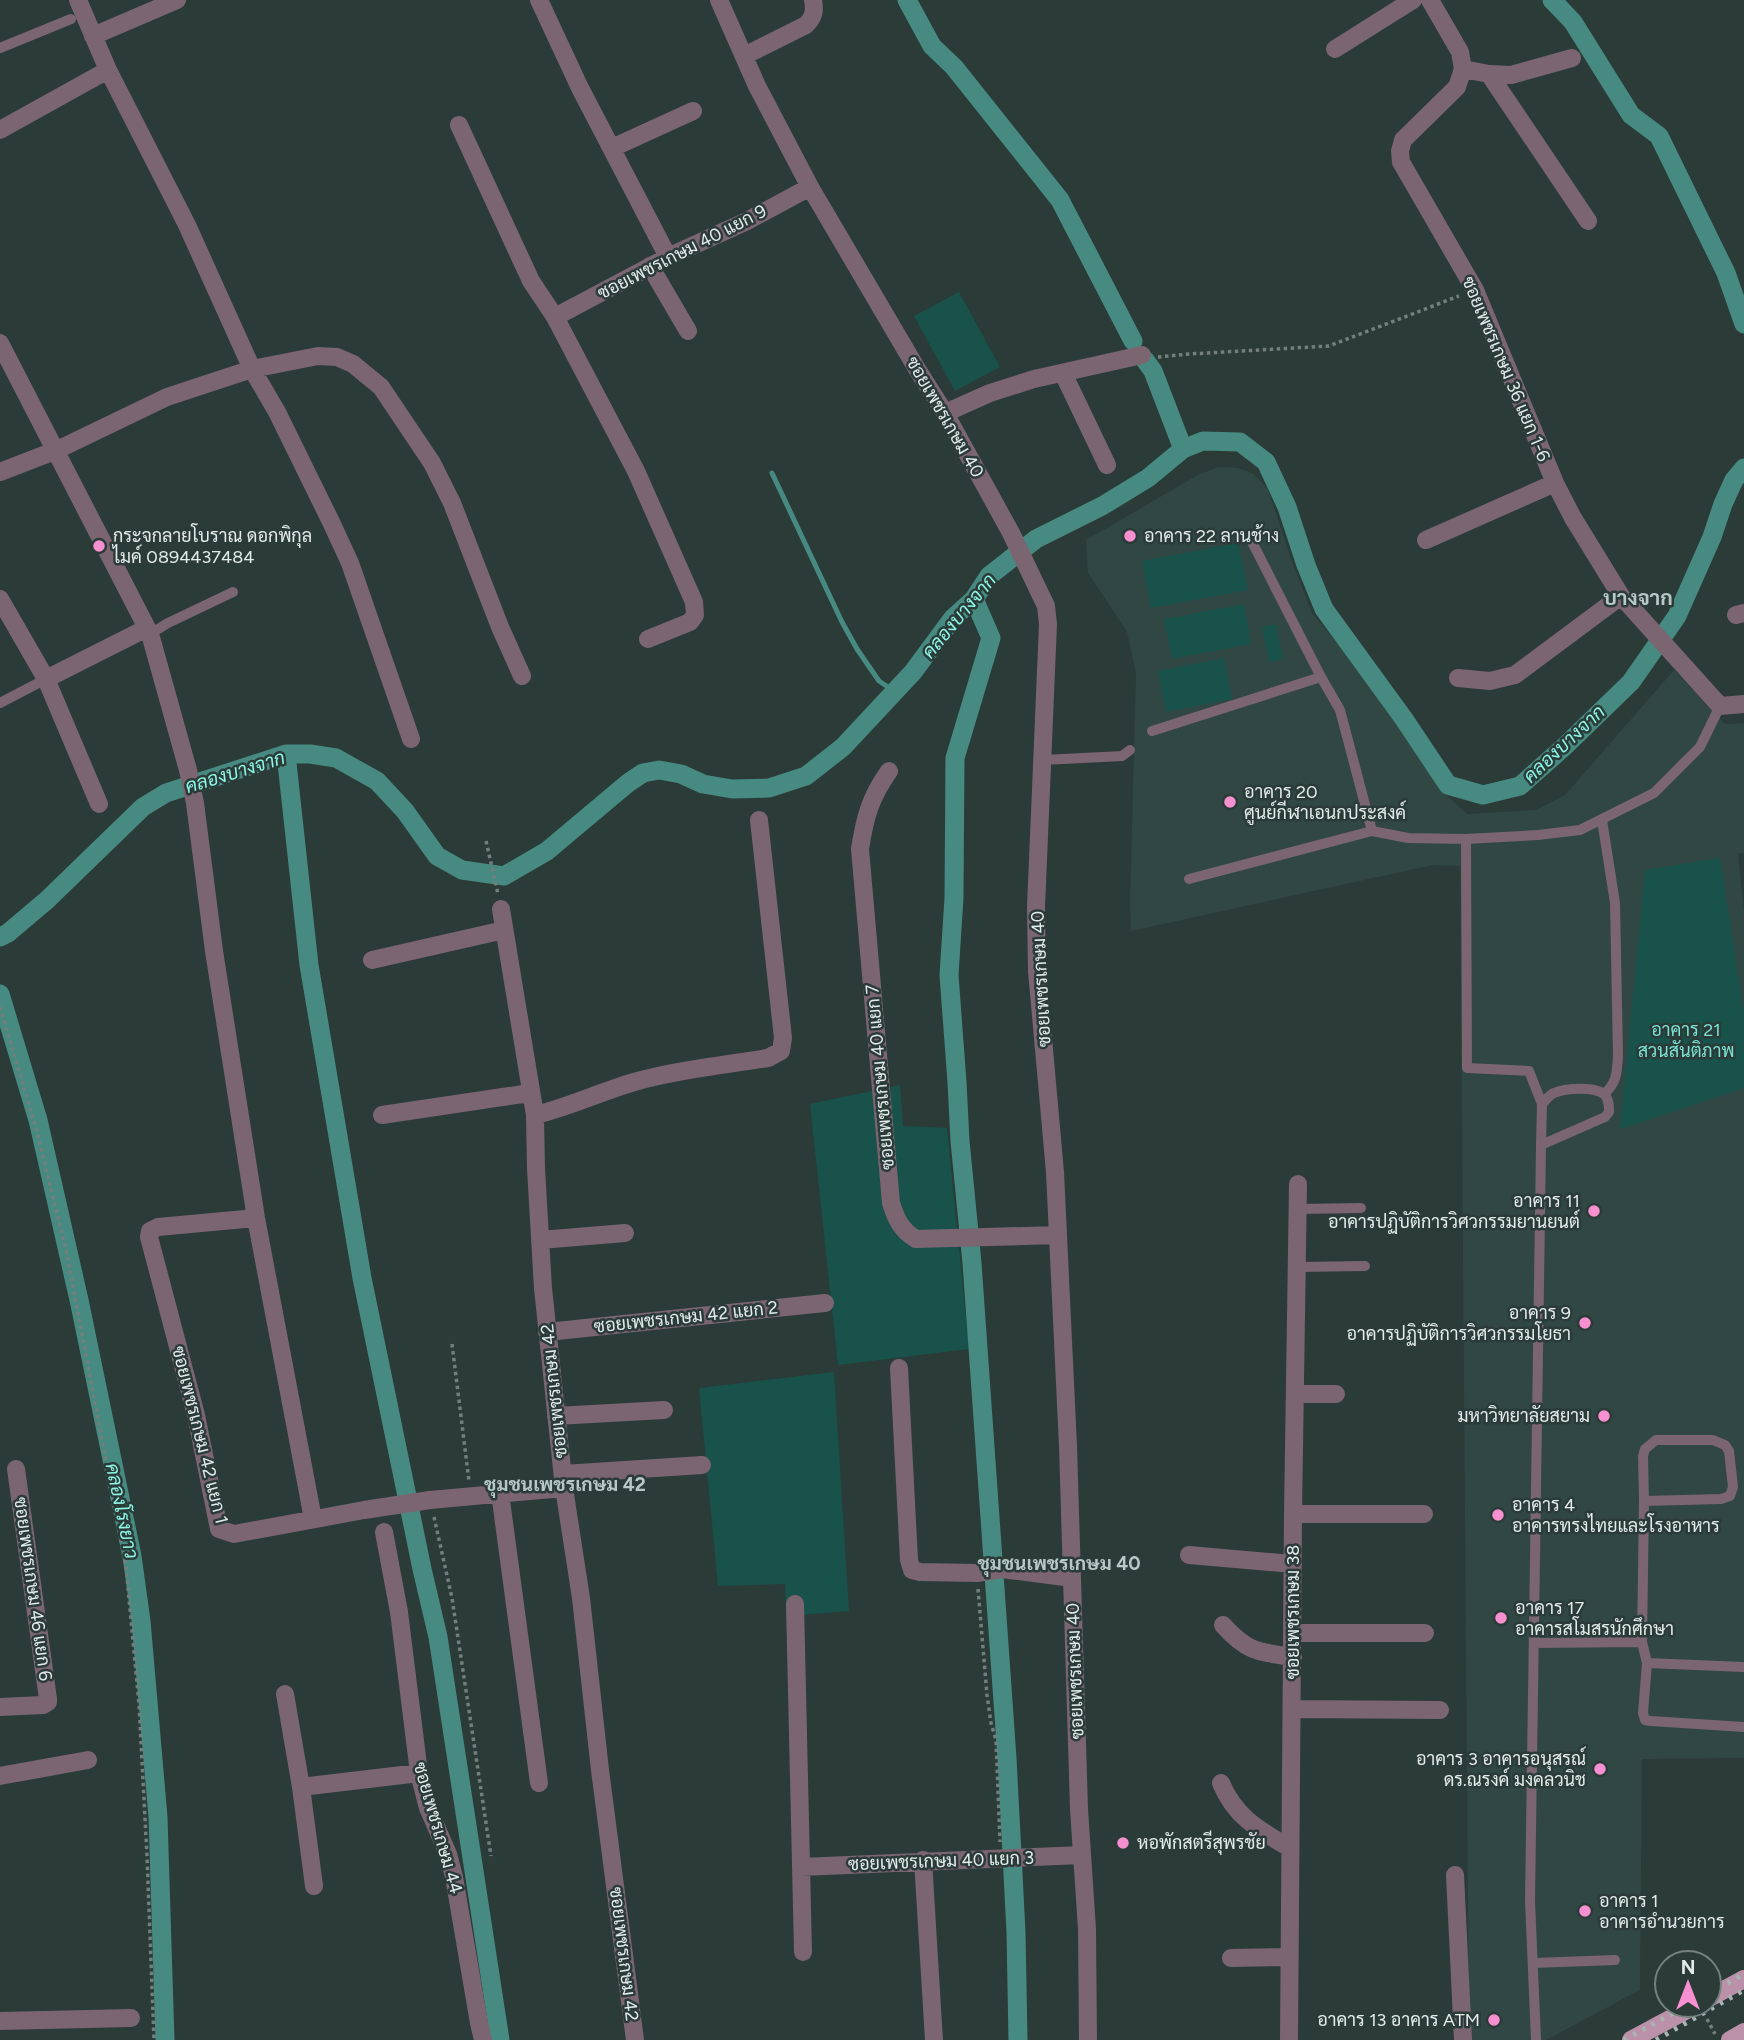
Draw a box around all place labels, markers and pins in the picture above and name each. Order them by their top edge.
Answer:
place label: กระจกลายโบราณ ดอกพิกุล ไมค์ 0894437484 [111,523,312,568]
place label: อาคาร 22 ลานช้าง [1144,524,1279,547]
marker: อาคาร 22 ลานช้าง [1122,528,1138,544]
marker: กระจกลายโบราณ ดอกพิกุล ไมค์ 0894437484 [91,538,107,554]
place label: อาคาร 20 ศูนย์กีฬาเอนกประสงค์ [1244,781,1406,826]
marker: อาคาร 20 ศูนย์กีฬาเอนกประสงค์ [1222,794,1238,810]
place label: อาคาร 11 อาคารปฏิบัติการวิศวกรรมยานยนต์ [1328,1190,1580,1234]
marker: อาคาร 11 อาคารปฏิบัติการวิศวกรรมยานยนต์ [1586,1203,1602,1219]
place label: อาคาร 9 อาคารปฏิบัติการวิศวกรรมโยธา [1347,1302,1571,1346]
marker: อาคาร 9 อาคารปฏิบัติการวิศวกรรมโยธา [1577,1315,1593,1331]
place label: มหาวิทยาลัยสยาม [1457,1405,1590,1427]
marker: มหาวิทยาลัยสยาม [1596,1408,1612,1424]
place label: อาคาร 4 อาคารทรงไทยและโรงอาหาร [1512,1494,1720,1537]
marker: อาคาร 4 อาคารทรงไทยและโรงอาหาร [1490,1507,1506,1523]
place label: อาคาร 17 อาคารสโมสรนักศึกษา [1515,1597,1674,1640]
marker: อาคาร 17 อาคารสโมสรนักศึกษา [1493,1610,1509,1626]
place label: อาคาร 3 อาคารอนุสรณ์ ดร.ณรงค์ มงคลวนิช [1416,1746,1586,1791]
marker: อาคาร 3 อาคารอนุสรณ์ ดร.ณรงค์ มงคลวนิช [1592,1761,1608,1777]
place label: หอพักสตรีสุพรชัย [1137,1830,1266,1855]
marker: หอพักสตรีสุพรชัย [1115,1835,1131,1851]
place label: อาคาร 1 อาคารอำนวยการ [1599,1890,1725,1933]
marker: อาคาร 1 อาคารอำนวยการ [1577,1903,1593,1919]
place label: อาคาร 13 อาคาร ATM [1317,2009,1480,2031]
marker: อาคาร 13 อาคาร ATM [1486,2012,1502,2028]

